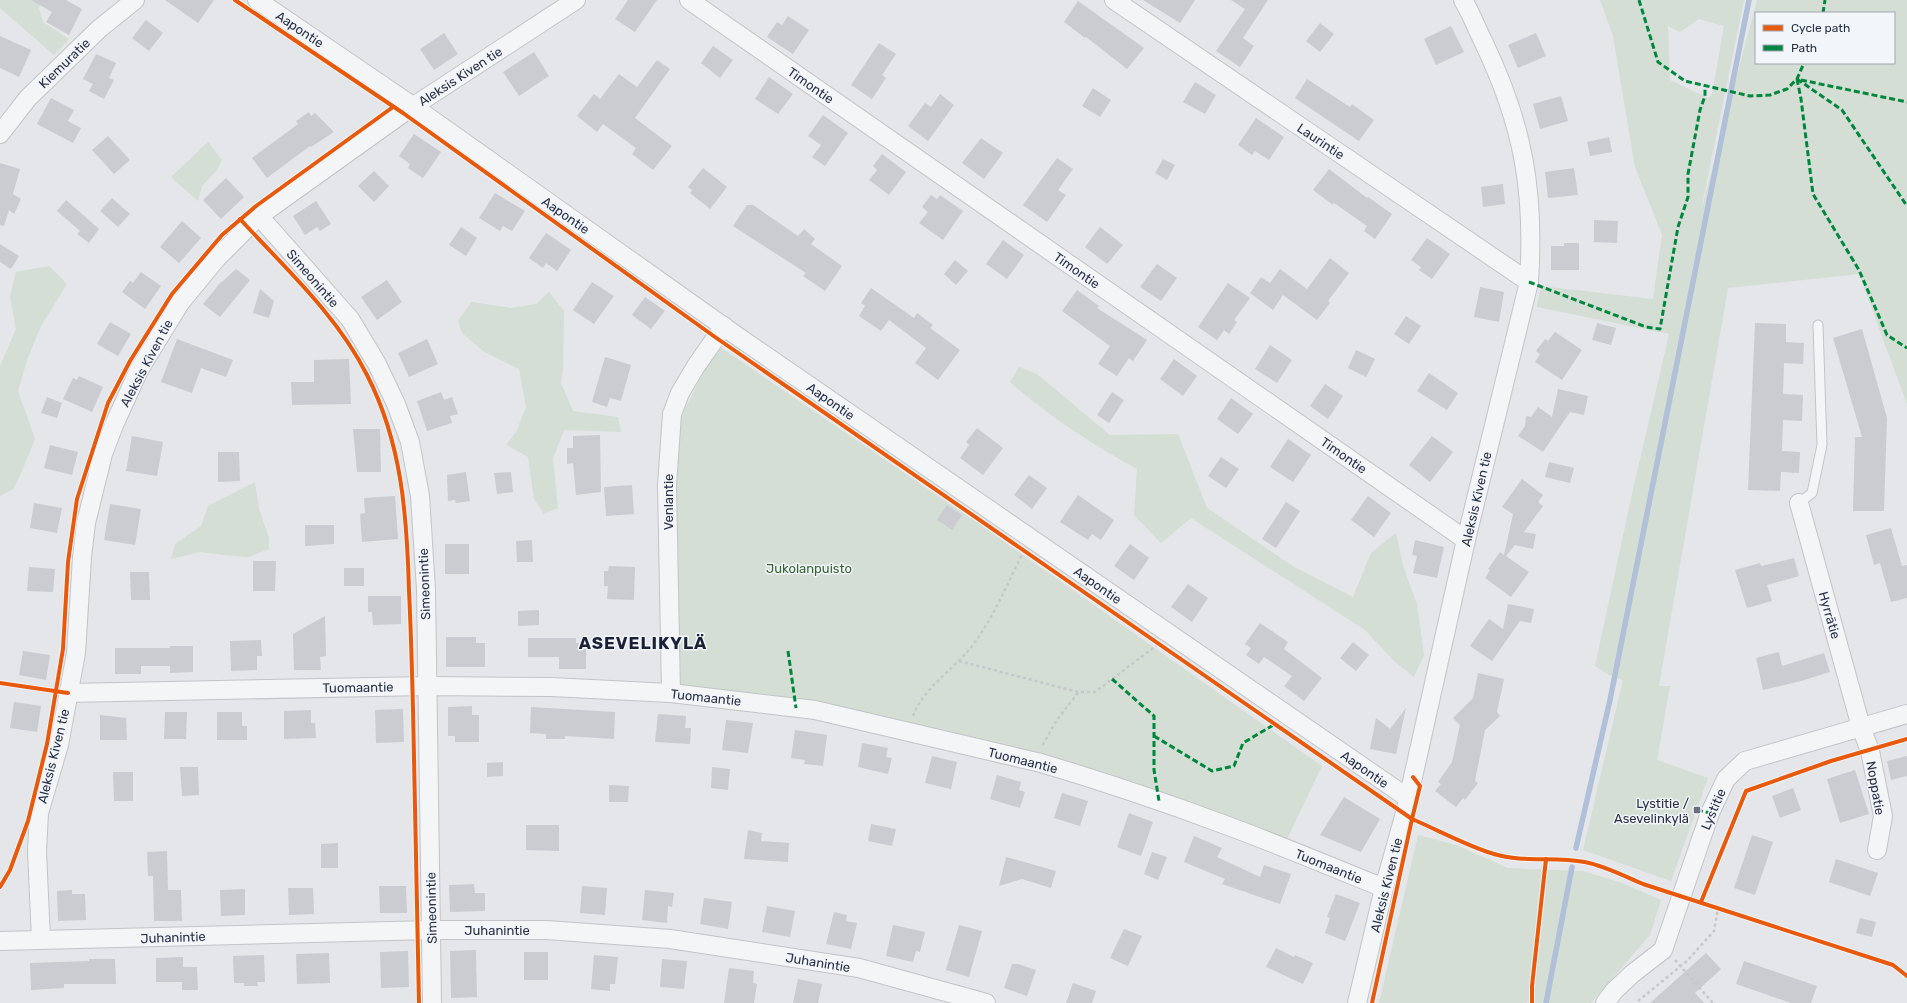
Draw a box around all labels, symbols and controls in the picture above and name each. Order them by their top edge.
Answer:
street label: Aapontie [273,8,326,51]
legend [1755,12,1895,64]
text: Cycle path [1791,21,1850,35]
street label: Kiemuratie [36,35,93,91]
text: Path [1791,41,1817,55]
street label: Aleksis Kiven tie [416,44,505,109]
street label: Timontie [785,64,837,107]
street label: Laurintie [1294,120,1347,163]
street label: Aapontie [539,194,592,237]
street label: Simeonintie [283,246,342,310]
street label: Timontie [1051,249,1103,292]
street label: Aleksis Kiven tie [117,317,176,410]
street label: Aapontie [804,380,857,423]
street label: Timontie [1318,434,1370,477]
street label: Aleksis Kiven tie [1458,450,1495,548]
street label: Venlantie [661,474,676,530]
street label: Simeonintie [416,548,433,620]
park label: Jukolanpuisto [766,561,852,576]
street label: Aapontie [1071,564,1124,607]
street label: Hyrrätie [1816,590,1843,641]
district label: ASEVELIKYLÄ [579,633,707,653]
street label: Tuomaantie [322,679,394,696]
street label: Tuomaantie [670,686,742,709]
street label: Aleksis Kiven tie [34,707,72,805]
street label: Tuomaantie [987,745,1059,776]
street label: Aapontie [1338,748,1391,791]
street label: Noppatie [1863,760,1888,816]
street label: Lystitie [1698,786,1729,832]
place label: Lystitie / Asevelinkylä [1614,796,1689,826]
marker: Lystitie / Asevelinkylä [1692,805,1702,815]
street label: Aleksis Kiven tie [1367,836,1405,934]
street label: Tuomaantie [1293,846,1365,887]
street label: Simeonintie [423,872,440,944]
street label: Juhanintie [464,923,530,938]
street label: Juhanintie [140,929,206,946]
street label: Juhanintie [784,950,851,975]

